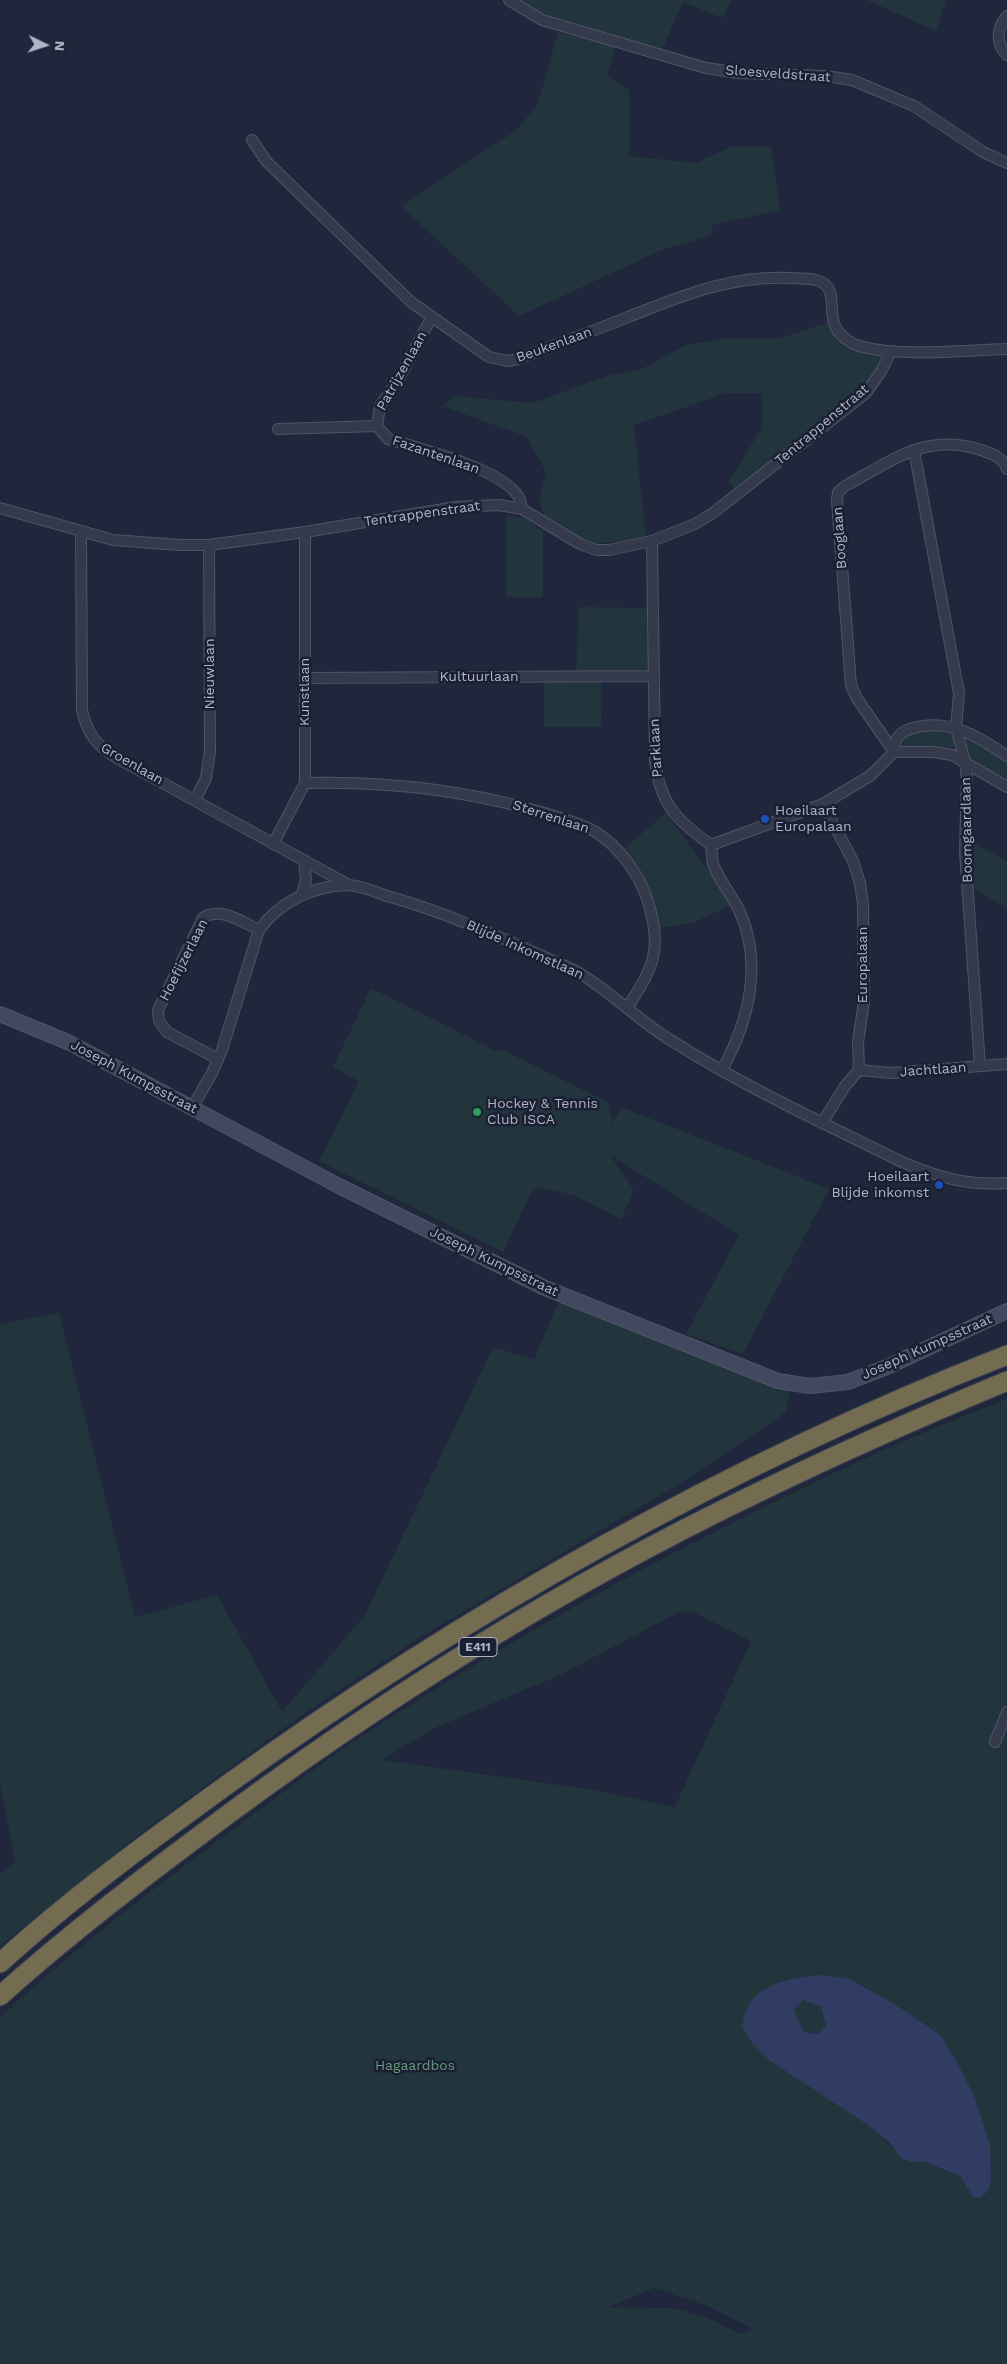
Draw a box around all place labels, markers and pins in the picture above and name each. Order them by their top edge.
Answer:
place label: Hoeilaart Europalaan [775,803,852,836]
marker: Hoeilaart Europalaan [759,813,771,825]
place label: Hockey & Tennis Club ISCA [487,1096,598,1128]
marker: Hockey & Tennis Club ISCA [471,1106,483,1118]
place label: Hoeilaart Blijde inkomst [831,1169,929,1202]
marker: Hoeilaart Blijde inkomst [933,1179,945,1191]

